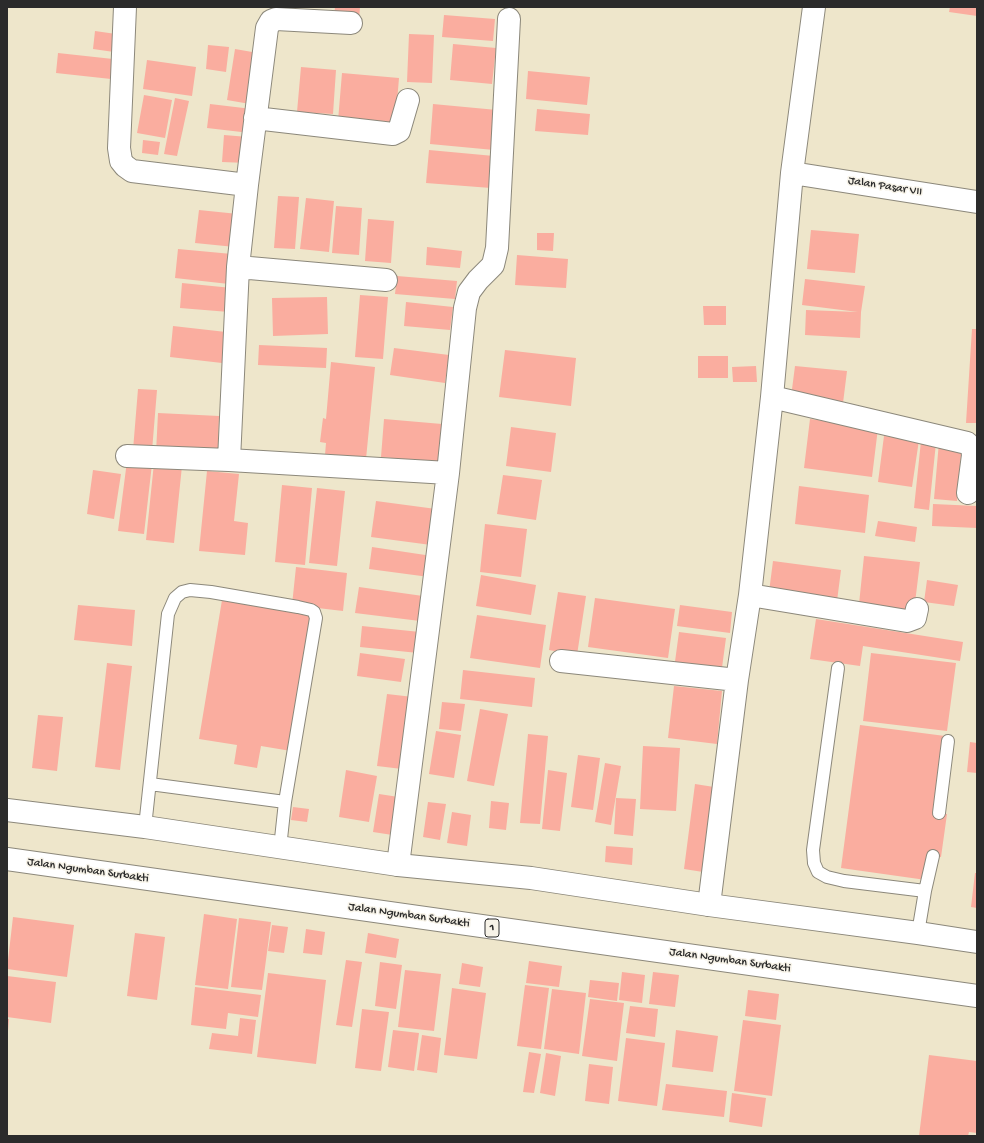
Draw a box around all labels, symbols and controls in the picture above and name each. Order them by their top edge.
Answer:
street label: Jalan Pasar VII [847,174,923,200]
street label: Jalan Ngumban Surbakti [26,855,150,887]
street label: Jalan Ngumban Surbakti [347,900,471,932]
road number: 1 [485,919,499,937]
street label: Jalan Ngumban Surbakti [668,945,792,977]

